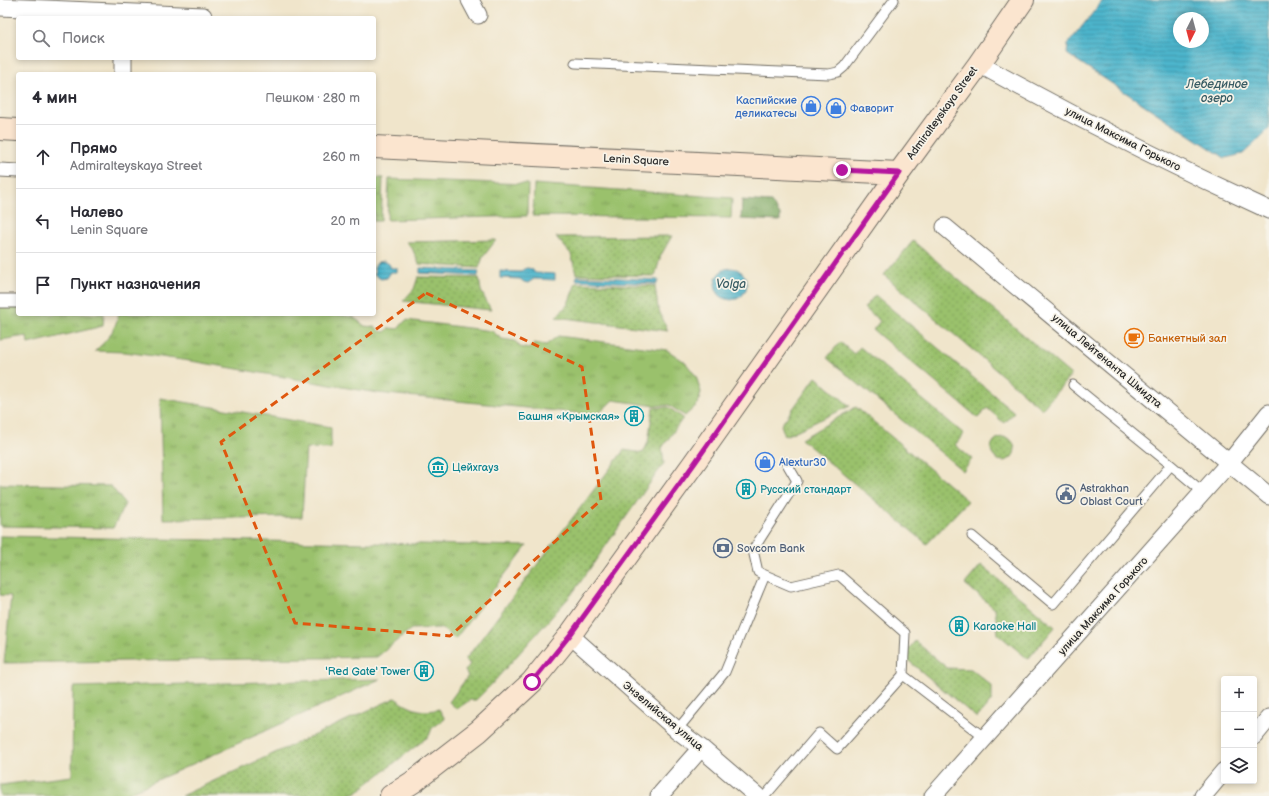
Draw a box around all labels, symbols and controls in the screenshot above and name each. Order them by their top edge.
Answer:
north arrow [1173,12,1209,48]
search box [16,16,376,60]
icon: search [30,27,52,49]
text: Поиск [62,29,105,48]
street label: Admiralteyskaya Street [904,63,981,162]
water label: Лебединое озеро [1185,77,1248,106]
text: 4 мин [32,88,77,108]
text: Пешком · 280 m [265,90,360,106]
place label: Каспийские деликатесы [735,94,797,120]
shop icon: Каспийские деликатесы [800,95,822,117]
shop icon: Фаворит [825,97,847,119]
place label: Фаворит [850,102,894,115]
street label: улица Максима Горького [1063,104,1183,174]
text: Прямо [70,139,117,158]
icon: ahead [32,146,54,168]
text: 260 m [322,149,360,165]
street label: Lenin Square [603,152,670,168]
text: Admiralteyskaya Street [70,158,202,174]
route end [833,161,851,179]
text: Налево [70,203,123,222]
icon: left [32,210,54,232]
text: 20 m [330,213,360,229]
text: Lenin Square [70,222,148,238]
icon: arrive [32,274,54,296]
text: Пункт назначения [70,275,201,294]
water label: Volga [716,277,746,292]
street label: улица Лейтенанта Шмидта [1049,311,1165,411]
cafe icon: Банкетный зал [1123,327,1145,349]
place label: Банкетный зал [1148,332,1227,345]
building icon: Башня «Крымская» [623,405,645,427]
place label: Башня «Крымская» [518,410,620,423]
shop icon: Alextur30 [754,451,776,473]
museum icon: Цейхгауз [427,456,449,478]
place label: Alextur30 [779,456,827,469]
place label: Цейхгауз [452,461,499,474]
building icon: Русский стандарт [735,478,757,500]
place label: Astrakhan Oblast Court [1080,482,1143,508]
place label: Русский стандарт [760,483,851,496]
public building icon: Astrakhan Oblast Court [1055,483,1077,505]
bank icon: Sovcom Bank [712,537,734,559]
place label: Sovcom Bank [737,542,805,555]
street label: улица Максима Горького [1055,554,1151,658]
building icon: Karaoke Hall [948,615,970,637]
place label: Karaoke Hall [973,620,1036,633]
building icon: 'Red Gate' Tower [413,660,435,682]
place label: 'Red Gate' Tower [325,665,411,678]
route start [523,673,541,691]
map controls [1221,676,1257,784]
button: + [1221,676,1257,712]
street label: Энзелийская улица [620,679,706,754]
button: − [1221,712,1257,748]
button: layers [1221,748,1257,784]

